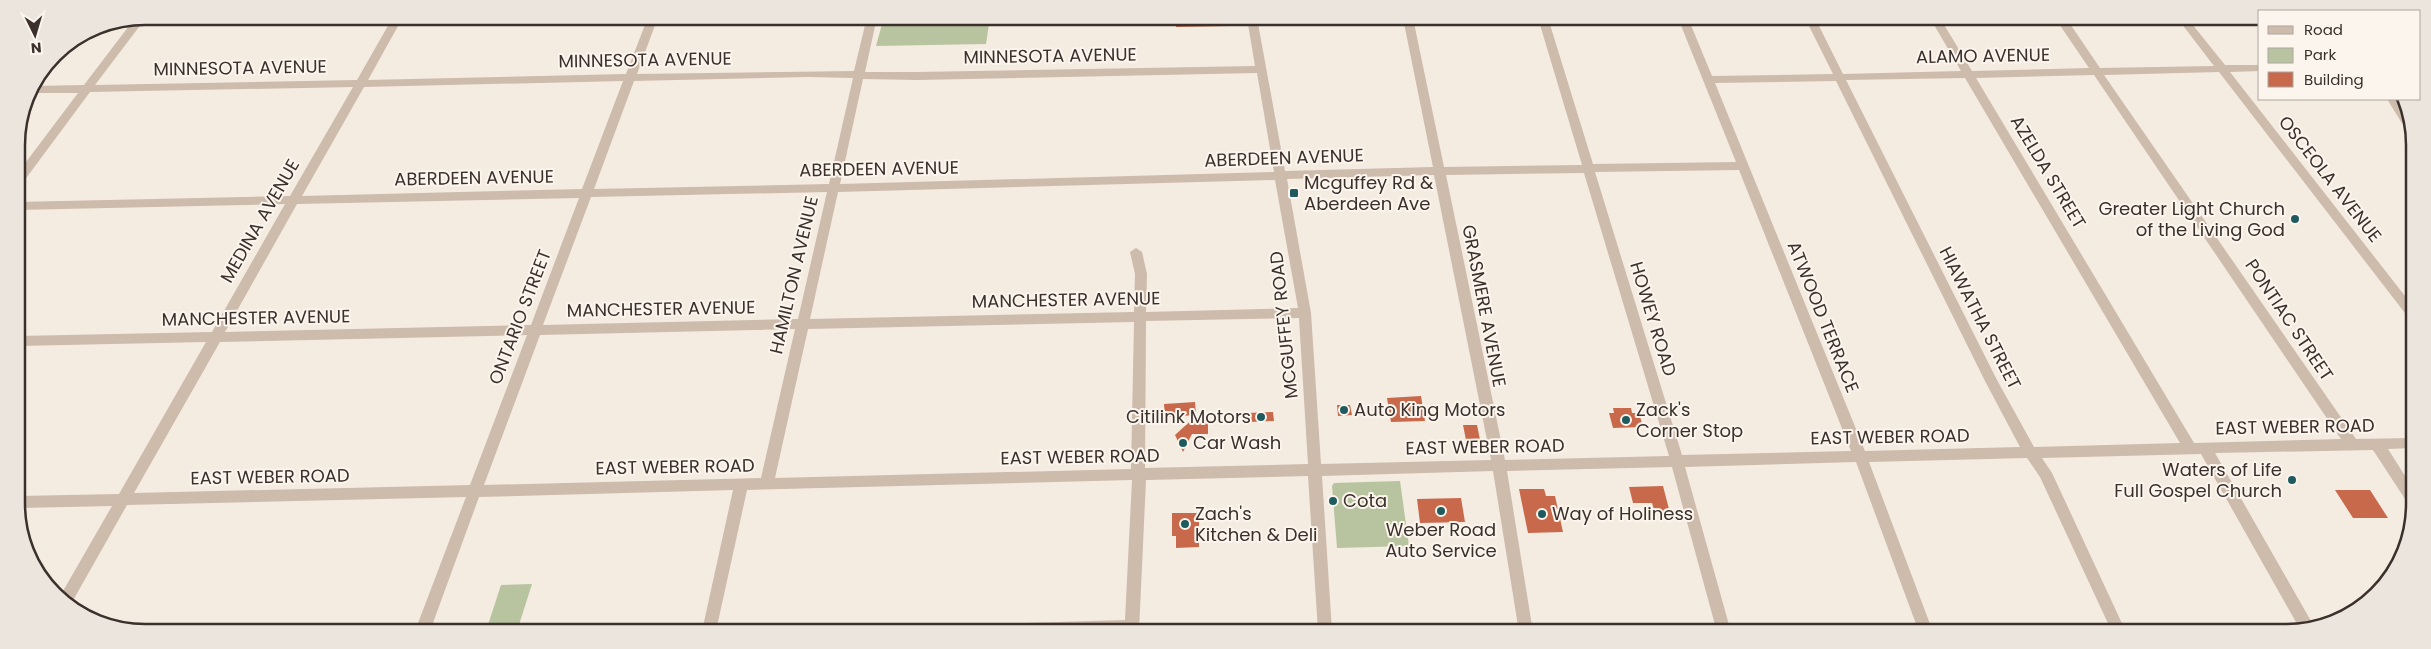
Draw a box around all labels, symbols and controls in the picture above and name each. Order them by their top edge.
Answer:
north arrow [10,10,60,60]
legend [2258,10,2421,100]
text: Road [2304,19,2343,40]
text: N [30,38,42,58]
street label: MINNESOTA AVENUE [963,41,1137,70]
street label: ALAMO AVENUE [1916,42,2050,69]
text: Park [2304,44,2336,65]
street label: MINNESOTA AVENUE [558,45,732,74]
street label: MINNESOTA AVENUE [153,53,327,82]
text: Building [2304,69,2364,90]
street label: AZELDA STREET [2005,110,2092,233]
street label: OSCEOLA AVENUE [2273,110,2388,247]
street label: ABERDEEN AVENUE [1204,142,1364,173]
street label: MEDINA AVENUE [214,154,305,287]
street label: ABERDEEN AVENUE [799,155,959,182]
street label: ABERDEEN AVENUE [394,164,554,191]
place label: Mcguffey Rd & Aberdeen Ave [1304,170,1434,216]
marker: Mcguffey Rd & Aberdeen Ave [1288,187,1300,199]
street label: HAMILTON AVENUE [763,194,824,356]
place label: Greater Light Church of the Living God [2098,196,2285,242]
marker: Greater Light Church of the Living God [2289,213,2301,225]
street label: GRASMERE AVENUE [1456,223,1512,389]
street label: ATWOOD TERRACE [1782,237,1865,396]
street label: HIAWATHA STREET [1934,242,2027,394]
street label: ONTARIO STREET [482,246,557,388]
street label: MCGUFFEY ROAD [1263,250,1304,400]
street label: PONTIAC STREET [2239,254,2340,386]
street label: HOWEY ROAD [1624,258,1683,379]
street label: MANCHESTER AVENUE [971,285,1161,314]
street label: MANCHESTER AVENUE [566,294,756,323]
street label: MANCHESTER AVENUE [161,303,351,332]
place label: Auto King Motors [1354,397,1505,422]
place label: Zack's Corner Stop [1636,397,1743,443]
place label: Citilink Motors [1126,404,1251,429]
marker: Auto King Motors [1338,404,1350,416]
marker: Citilink Motors [1255,411,1267,423]
street label: EAST WEBER ROAD [2215,413,2375,440]
marker: Zack's Corner Stop [1620,414,1632,426]
street label: EAST WEBER ROAD [1810,423,1970,450]
place label: Car Wash [1193,430,1281,455]
street label: EAST WEBER ROAD [1405,433,1565,460]
marker: Car Wash [1177,437,1189,449]
street label: EAST WEBER ROAD [1000,443,1160,470]
street label: EAST WEBER ROAD [595,453,755,480]
place label: Waters of Life Full Gospel Church [2114,457,2282,503]
street label: EAST WEBER ROAD [190,463,350,490]
marker: Waters of Life Full Gospel Church [2286,474,2298,486]
place label: Cota [1343,488,1387,513]
marker: Cota [1327,495,1339,507]
place label: Zach's Kitchen & Deli [1195,501,1318,547]
place label: Way of Holiness [1552,501,1693,526]
marker: Weber Road Auto Service [1435,505,1447,517]
marker: Way of Holiness [1536,508,1548,520]
place label: Weber Road Auto Service [1385,517,1497,563]
marker: Zach's Kitchen & Deli [1179,518,1191,530]

